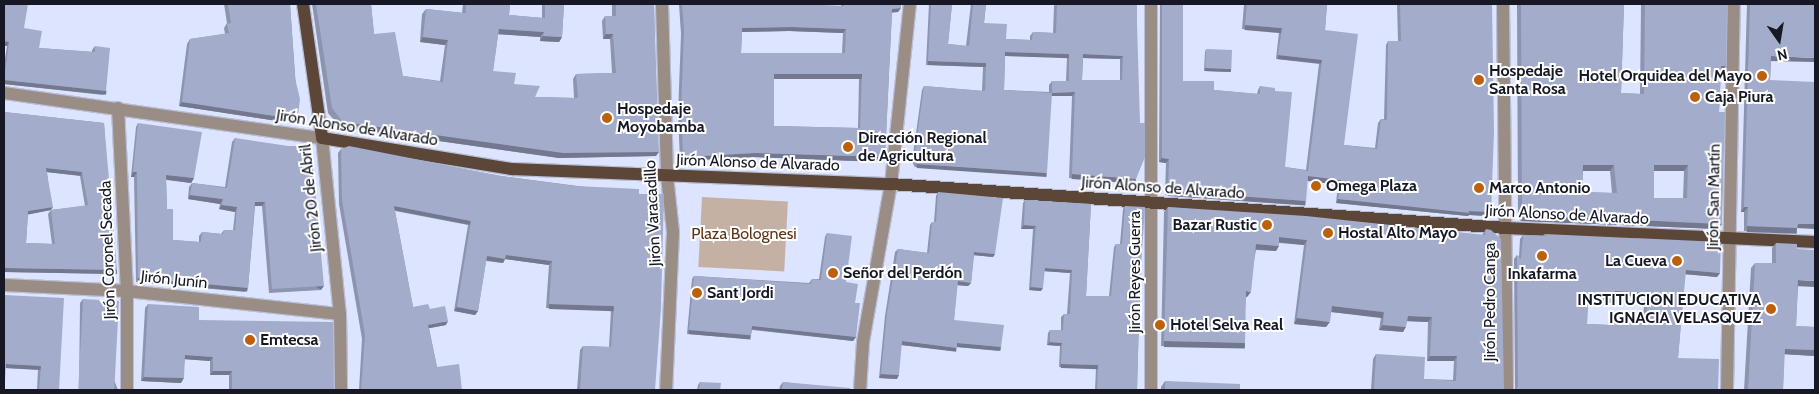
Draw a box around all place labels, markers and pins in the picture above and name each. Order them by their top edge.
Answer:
place label: Hospedaje Santa Rosa [1489,61,1566,99]
place label: Hotel Orquidea del Mayo [1578,66,1752,86]
marker: Hotel Orquidea del Mayo [1756,70,1768,82]
marker: Hospedaje Santa Rosa [1473,74,1485,86]
place label: Caja Piura [1705,87,1773,107]
marker: Caja Piura [1689,91,1701,103]
place label: Hospedaje Moyobamba [617,99,705,137]
marker: Hospedaje Moyobamba [601,112,613,124]
place label: Dirección Regional de Agricultura [858,128,987,166]
marker: Dirección Regional de Agricultura [842,141,854,153]
place label: Omega Plaza [1326,176,1417,196]
place label: Marco Antonio [1489,178,1590,198]
marker: Omega Plaza [1310,180,1322,192]
marker: Marco Antonio [1473,182,1485,194]
place label: Bazar Rustic [1173,215,1257,235]
marker: Bazar Rustic [1261,219,1273,231]
place label: Hostal Alto Mayo [1338,223,1457,243]
marker: Hostal Alto Mayo [1322,227,1334,239]
marker: Inkafarma [1536,250,1548,262]
place label: La Cueva [1605,251,1667,271]
marker: La Cueva [1671,255,1683,267]
place label: Señor del Perdón [843,263,962,283]
place label: Inkafarma [1507,264,1577,284]
marker: Señor del Perdón [827,267,839,279]
place label: Sant Jordi [707,283,774,303]
marker: Sant Jordi [691,287,703,299]
place label: INSTITUCION EDUCATIVA IGNACIA VELASQUEZ [1577,290,1761,328]
marker: INSTITUCION EDUCATIVA IGNACIA VELASQUEZ [1765,303,1777,315]
place label: Hotel Selva Real [1170,315,1283,335]
marker: Hotel Selva Real [1154,319,1166,331]
place label: Emtecsa [260,330,319,350]
marker: Emtecsa [244,334,256,346]

